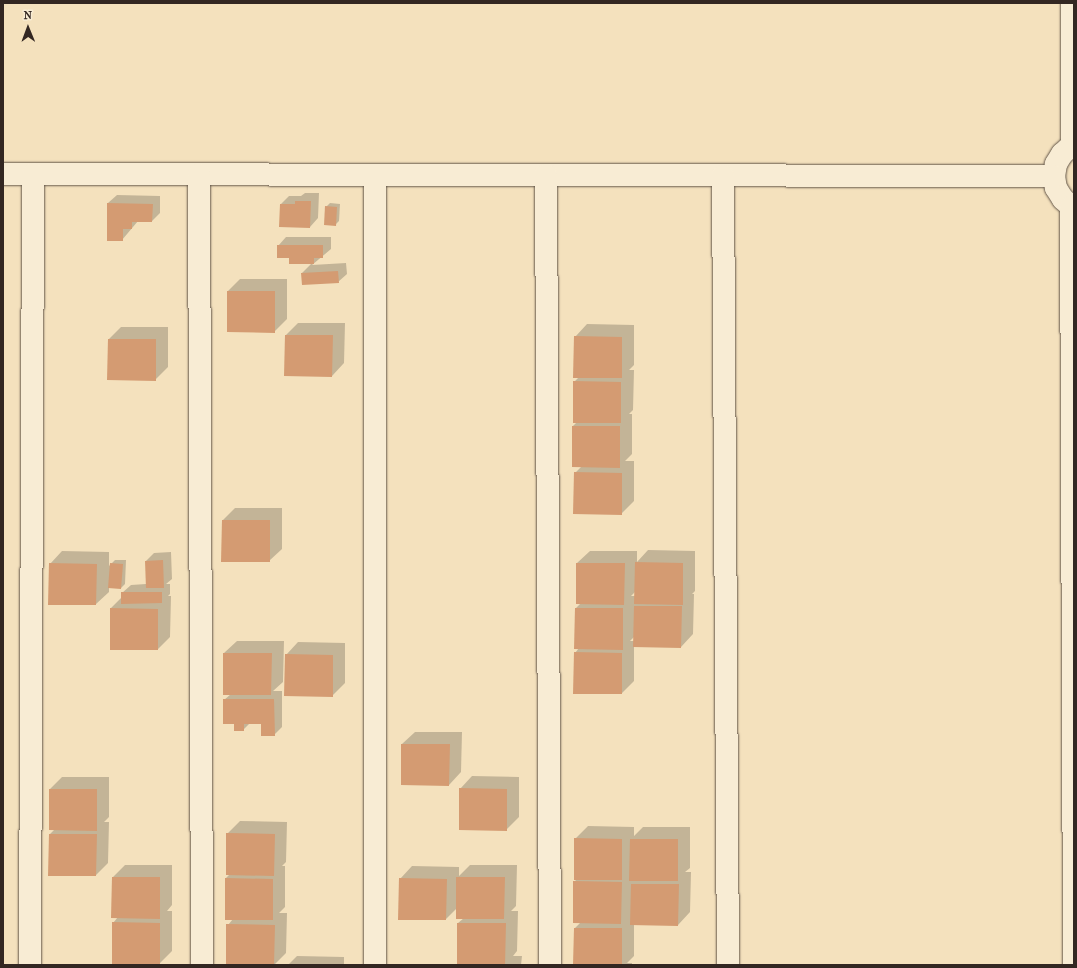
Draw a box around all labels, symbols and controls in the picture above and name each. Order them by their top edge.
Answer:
north arrow [8,8,48,48]
text: N [23,9,32,22]

